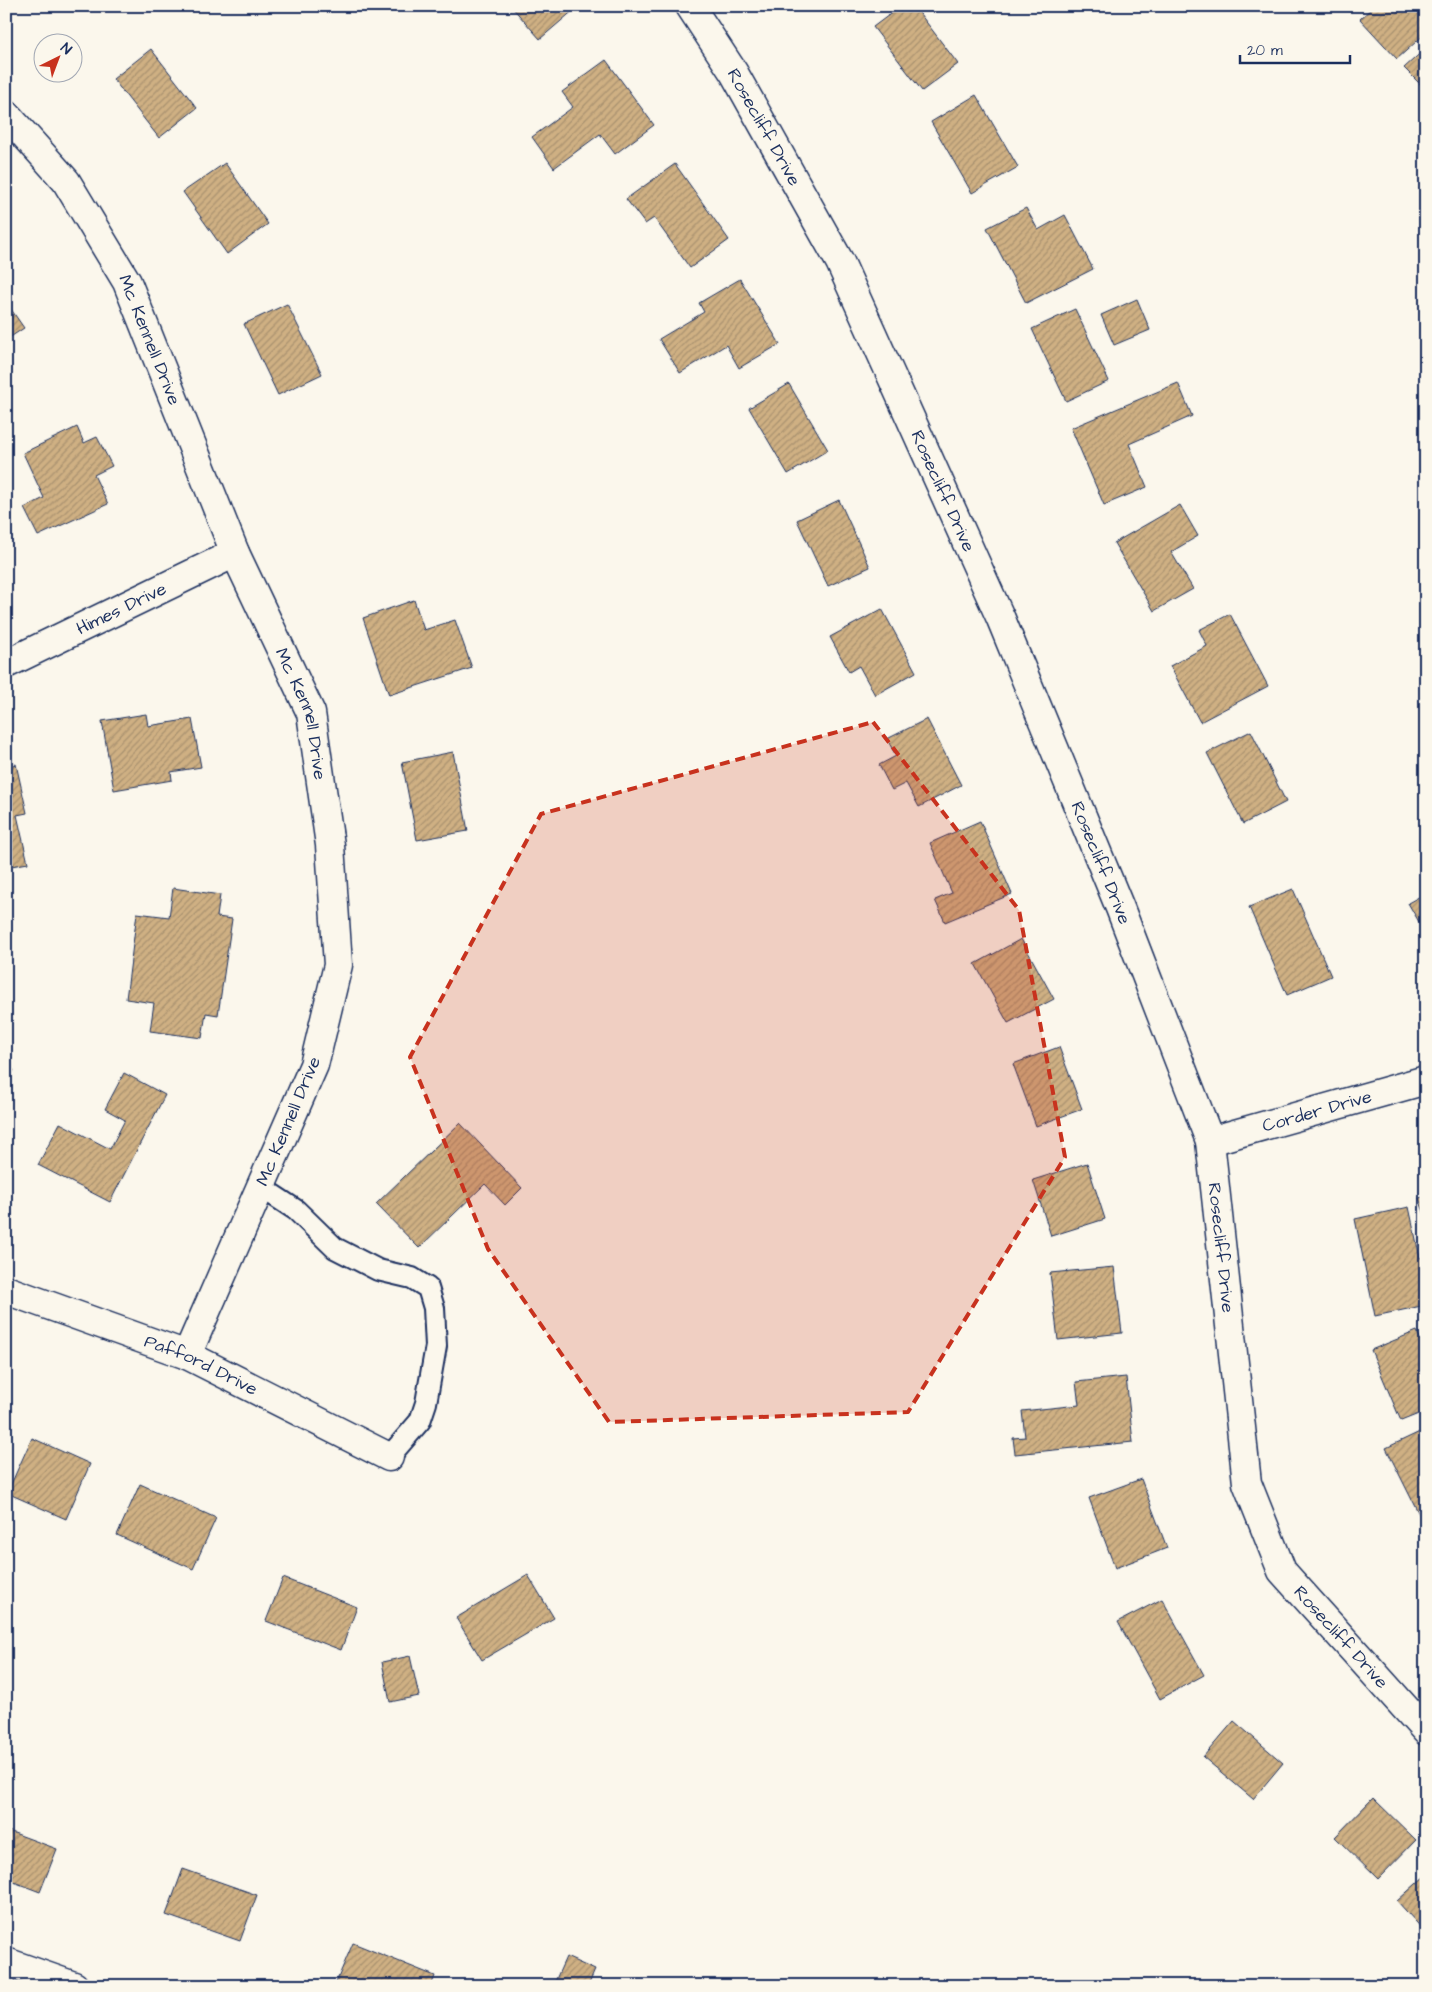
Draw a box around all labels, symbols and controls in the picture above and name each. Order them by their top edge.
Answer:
north arrow [32,32,82,82]
scale bar [1240,32,1350,64]
text: N [56,39,76,60]
text: 20 m [1247,40,1283,61]
street label: Rosecliff Drive [721,64,807,191]
street label: Mc Kennell Drive [112,271,187,409]
street label: Rosecliff Drive [905,426,981,556]
street label: Himes Drive [72,576,171,641]
street label: Mc Kennell Drive [269,644,333,782]
street label: Rosecliff Drive [1064,798,1137,928]
street label: Mc Kennell Drive [250,1053,327,1190]
street label: Corder Drive [1259,1084,1375,1139]
street label: Rosecliff Drive [1202,1181,1241,1314]
street label: Pafford Drive [141,1329,262,1402]
street label: Rosecliff Drive [1288,1580,1394,1694]

